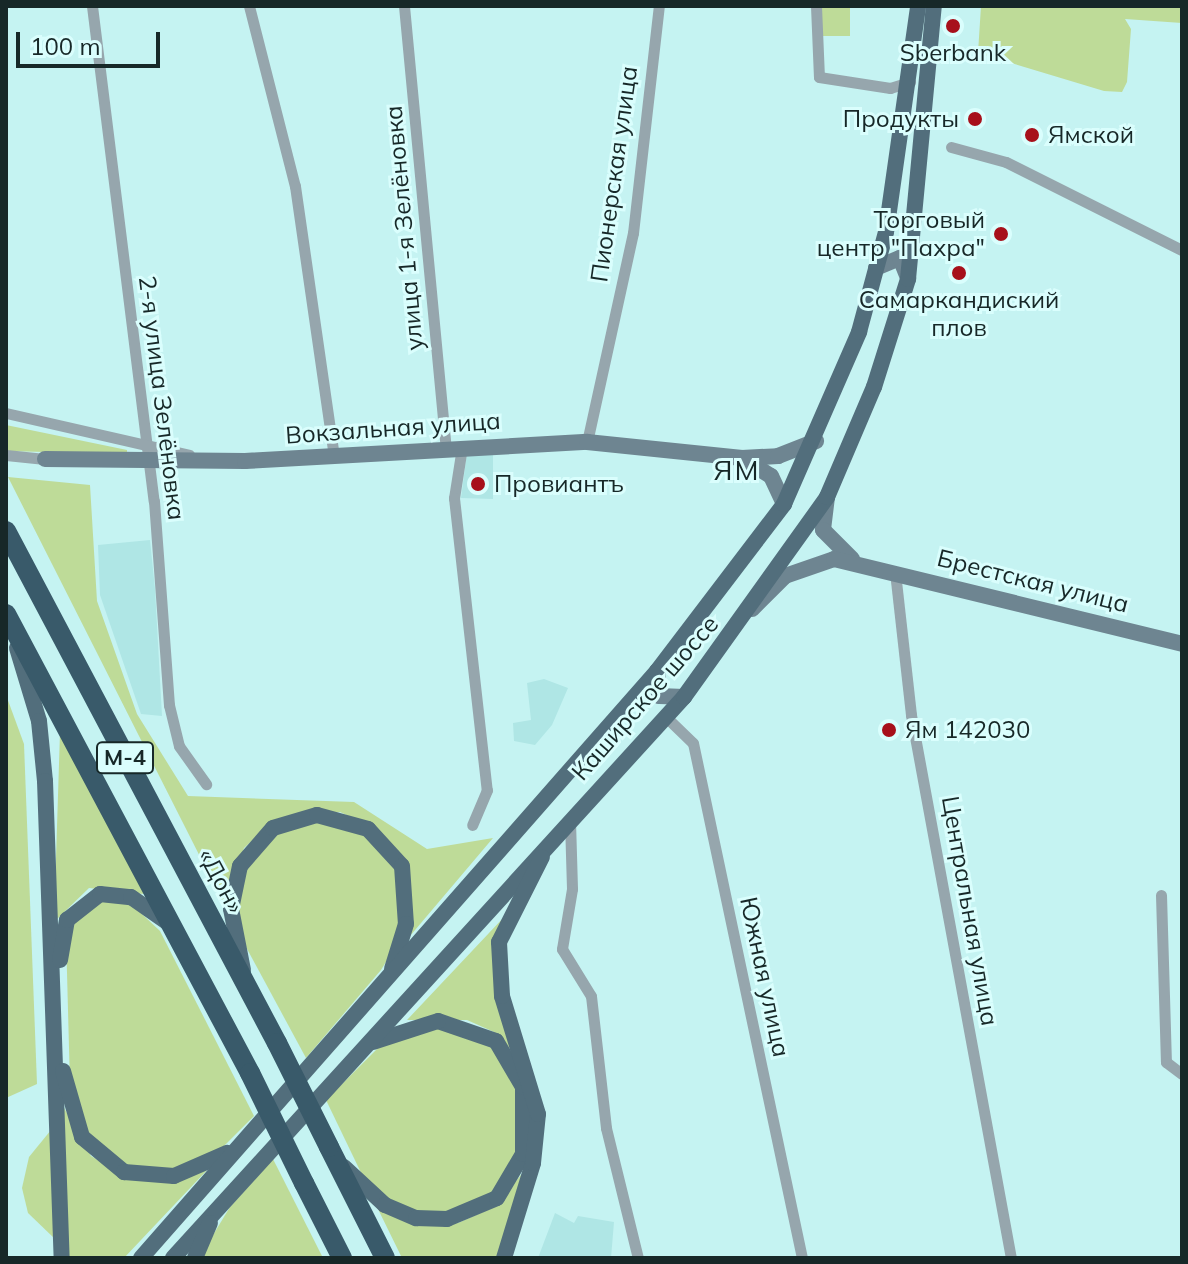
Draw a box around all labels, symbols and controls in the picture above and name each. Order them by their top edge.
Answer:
scale bar [20,16,164,66]
marker: Sberbank [944,17,962,35]
text: 100 m [30,31,101,61]
place label: Sberbank [900,39,1006,67]
street label: Пионерская улица [585,64,643,284]
street label: улица 1-я Зелёновка [379,104,429,352]
place label: Продукты [843,105,959,133]
marker: Продукты [966,110,984,128]
place label: Ямской [1048,121,1134,149]
marker: Ямской [1023,126,1041,144]
place label: Торговый центр "Пахра" [817,206,985,262]
marker: Торговый центр "Пахра" [992,225,1010,243]
marker: Самаркандиский плов [950,264,968,282]
street label: 2-я улица Зелёновка [133,274,191,522]
place label: Самаркандиский плов [859,286,1059,342]
street label: Вокзальная улица [284,406,502,450]
district label: ЯМ [713,453,761,487]
place label: Провиантъ [494,470,624,498]
marker: Провиантъ [469,475,487,493]
street label: Брестская улица [934,543,1132,619]
street label: Каширское шоссе [566,610,724,786]
place label: Ям 142030 [905,716,1030,744]
marker: Ям 142030 [880,721,898,739]
road number: М-4 [95,740,155,776]
street label: Центральная улица [936,794,1004,1028]
street label: «Дон» [192,844,250,918]
street label: Южная улица [734,894,796,1060]

